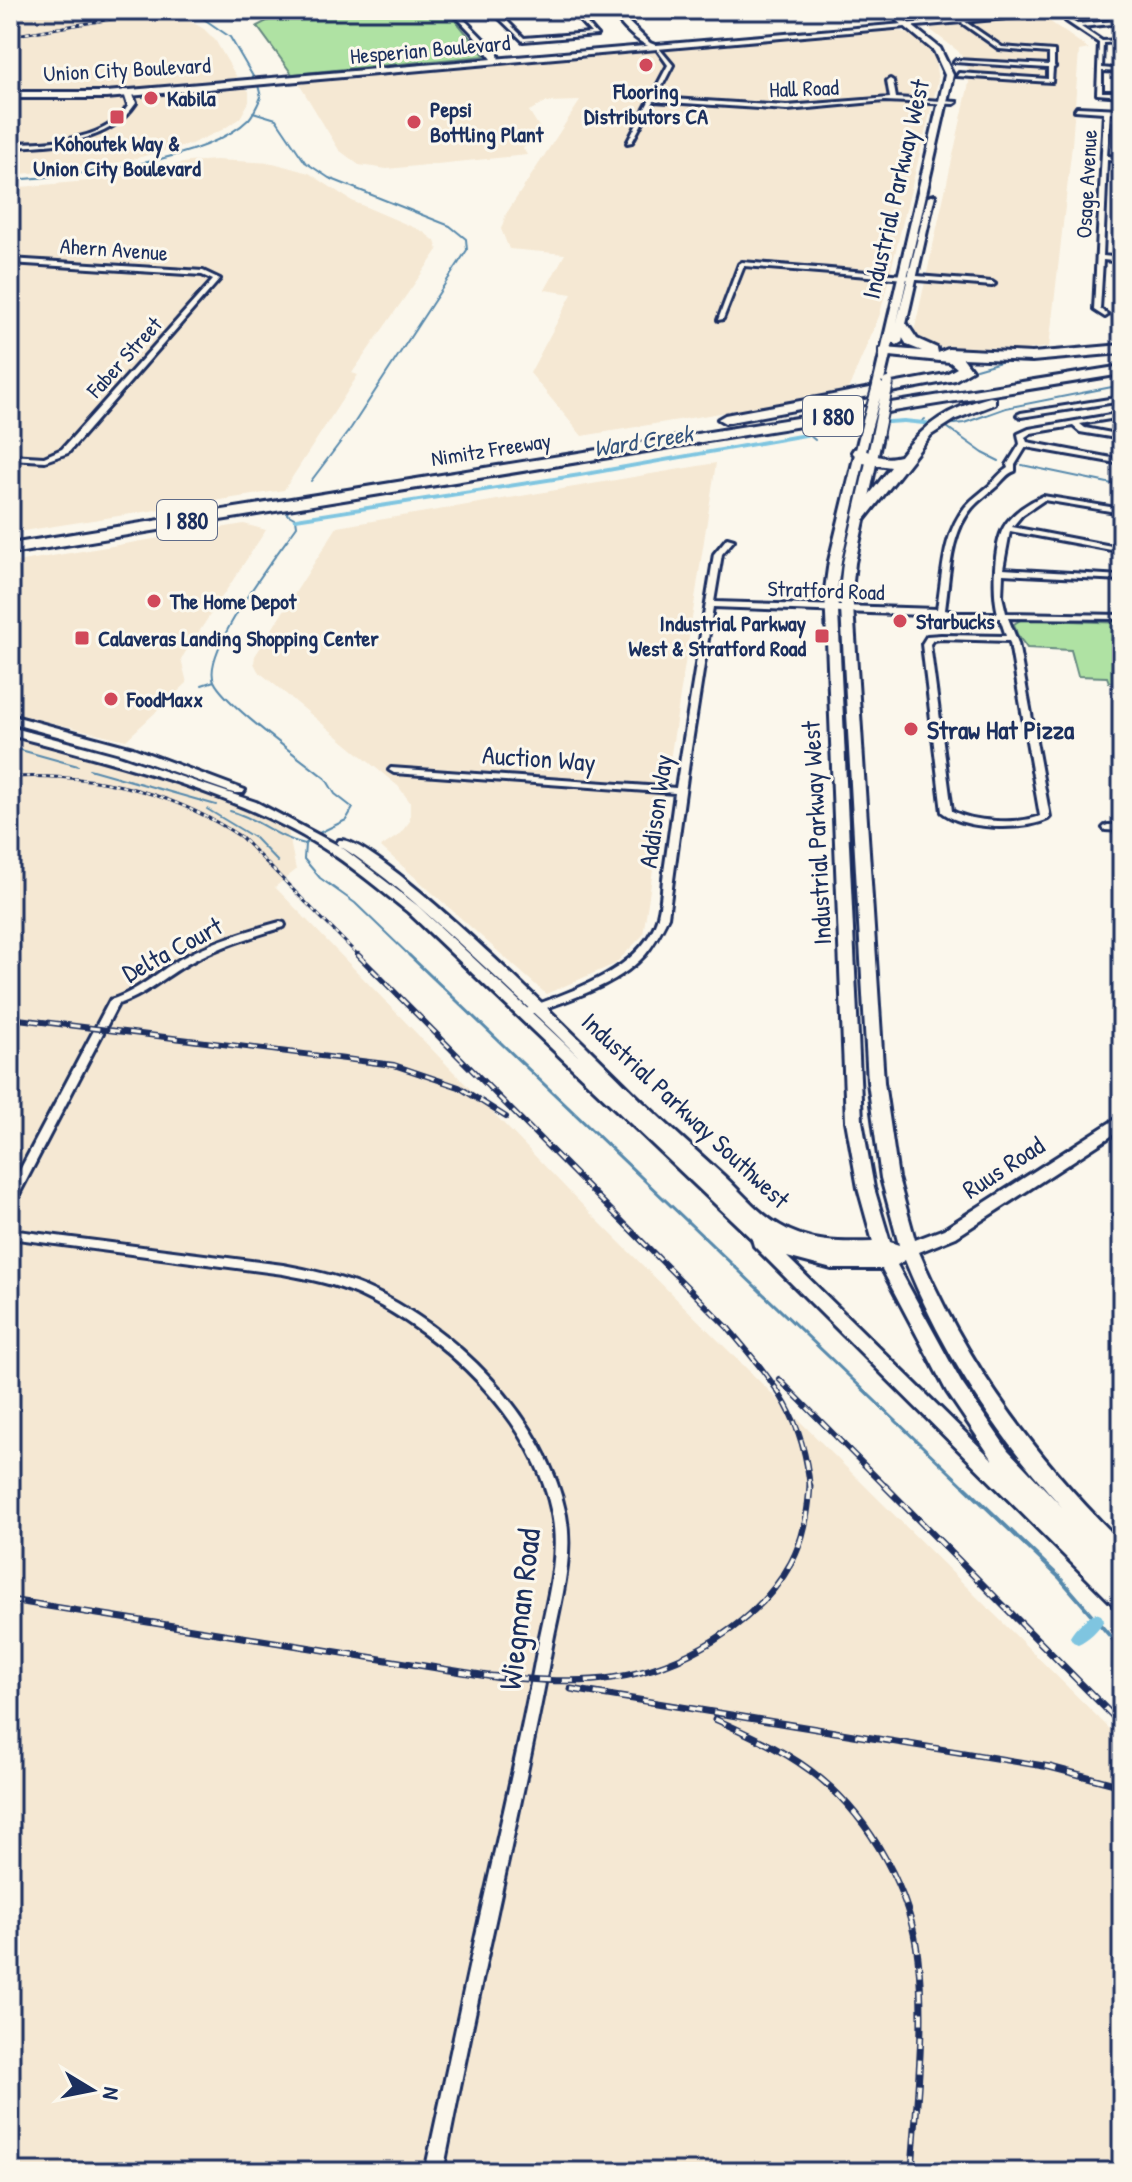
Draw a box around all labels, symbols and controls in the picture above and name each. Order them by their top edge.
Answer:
street label: Hesperian Boulevard [349,27,512,71]
street label: Union City Boulevard [42,50,212,88]
marker: Flooring Distributors CA [637,56,655,74]
street label: Hall Road [769,72,840,104]
street label: Industrial Parkway West [853,75,938,302]
place label: Flooring Distributors CA [584,76,708,131]
place label: Kabila [167,83,216,113]
marker: Kabila [142,89,160,107]
place label: Pepsi Bottling Plant [430,94,545,150]
marker: Kohoutek Way & Union City Boulevard [108,108,126,126]
marker: Pepsi Bottling Plant [405,113,423,131]
place label: Kohoutek Way & Union City Boulevard [33,128,201,184]
street label: Osage Avenue [1068,129,1104,239]
street label: Ahern Avenue [59,230,169,268]
street label: Faber Street [79,310,169,405]
road number: I 880 [803,396,863,436]
water label: Ward Creek [591,416,697,464]
street label: Nimitz Freeway [429,425,553,473]
road number: I 880 [157,500,217,540]
street label: Stratford Road [767,573,886,607]
place label: The Home Depot [169,586,298,617]
marker: The Home Depot [145,592,163,610]
place label: Starbucks [916,606,995,636]
place label: Industrial Parkway West & Stratford Road [629,608,807,663]
marker: Starbucks [891,612,909,630]
place label: Calaveras Landing Shopping Center [98,623,379,654]
marker: Industrial Parkway West & Stratford Road [813,627,831,645]
marker: Calaveras Landing Shopping Center [73,629,91,647]
place label: FoodMaxx [126,684,203,714]
marker: FoodMaxx [102,690,120,708]
place label: Straw Hat Pizza [927,712,1075,747]
street label: Industrial Parkway West [793,719,839,946]
marker: Straw Hat Pizza [902,720,920,738]
street label: Auction Way [481,737,597,779]
street label: Addison Way [630,752,680,870]
street label: Delta Court [116,908,229,990]
street label: Industrial Parkway Southwest [574,1004,799,1217]
street label: Ruus Road [955,1127,1051,1207]
street label: Wiegman Road [488,1526,550,1692]
north arrow [52,2050,132,2130]
text: N [96,2085,127,2102]

